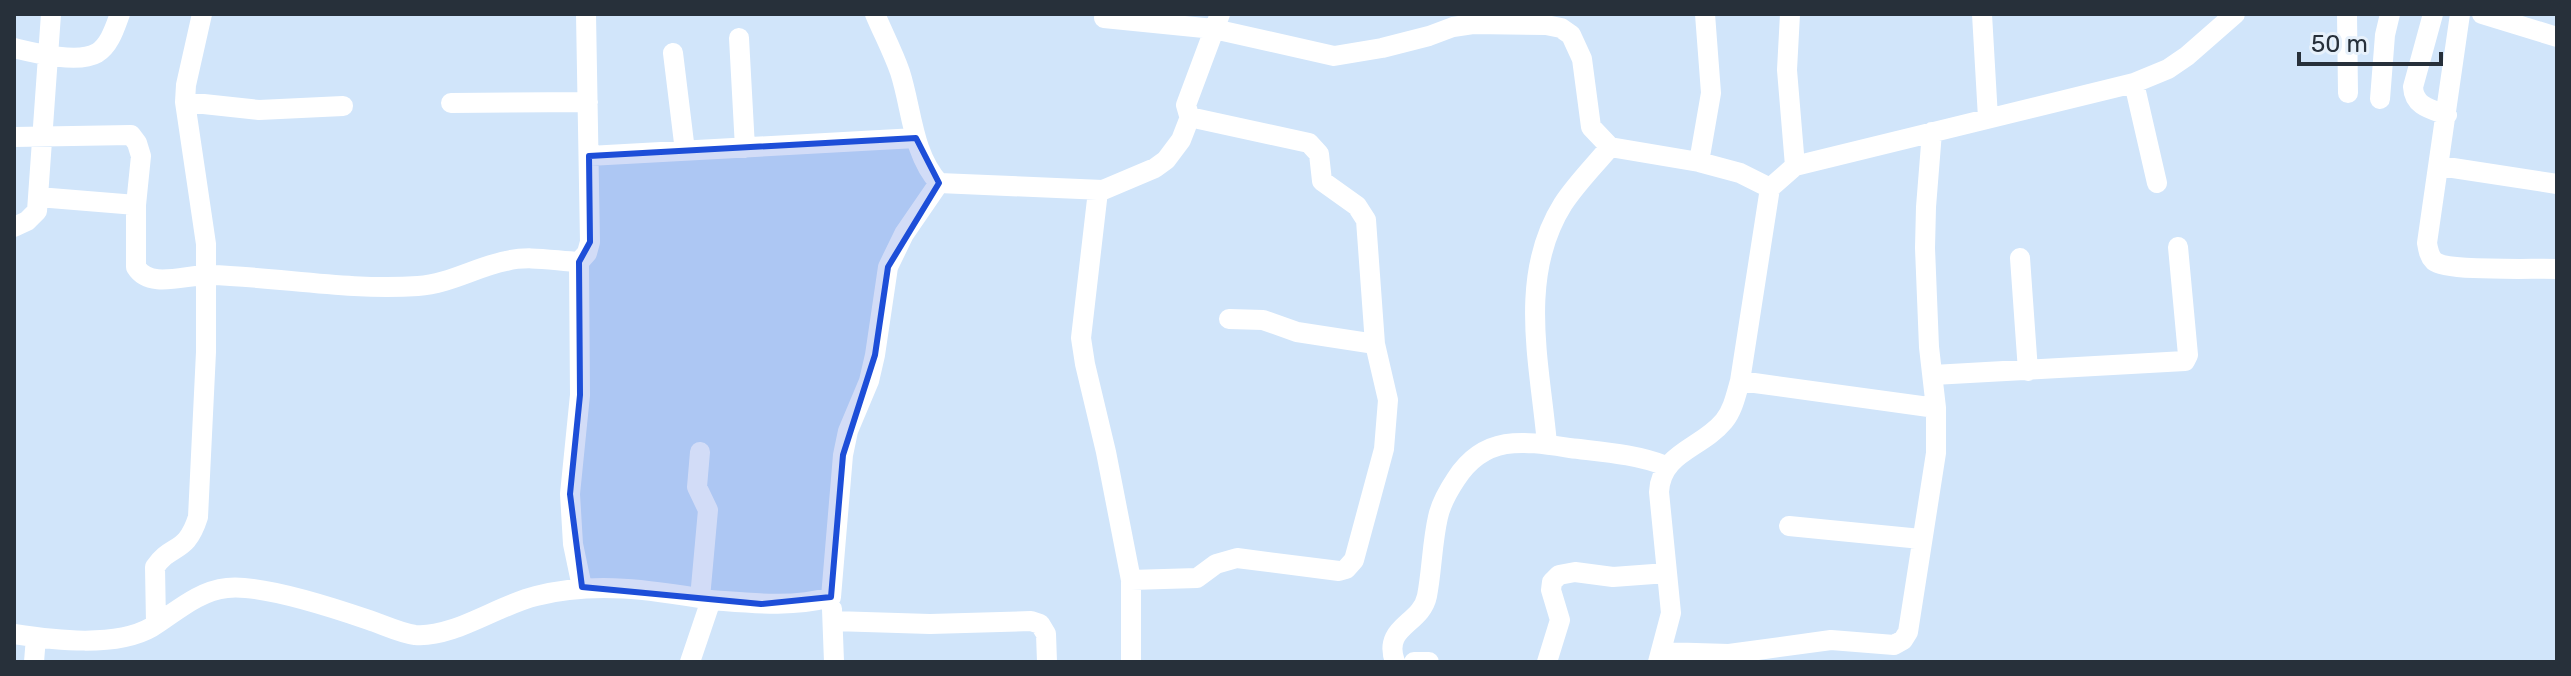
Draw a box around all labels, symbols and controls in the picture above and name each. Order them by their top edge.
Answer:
scale bar [2299,16,2441,66]
text: 50 m [2311,30,2368,58]

